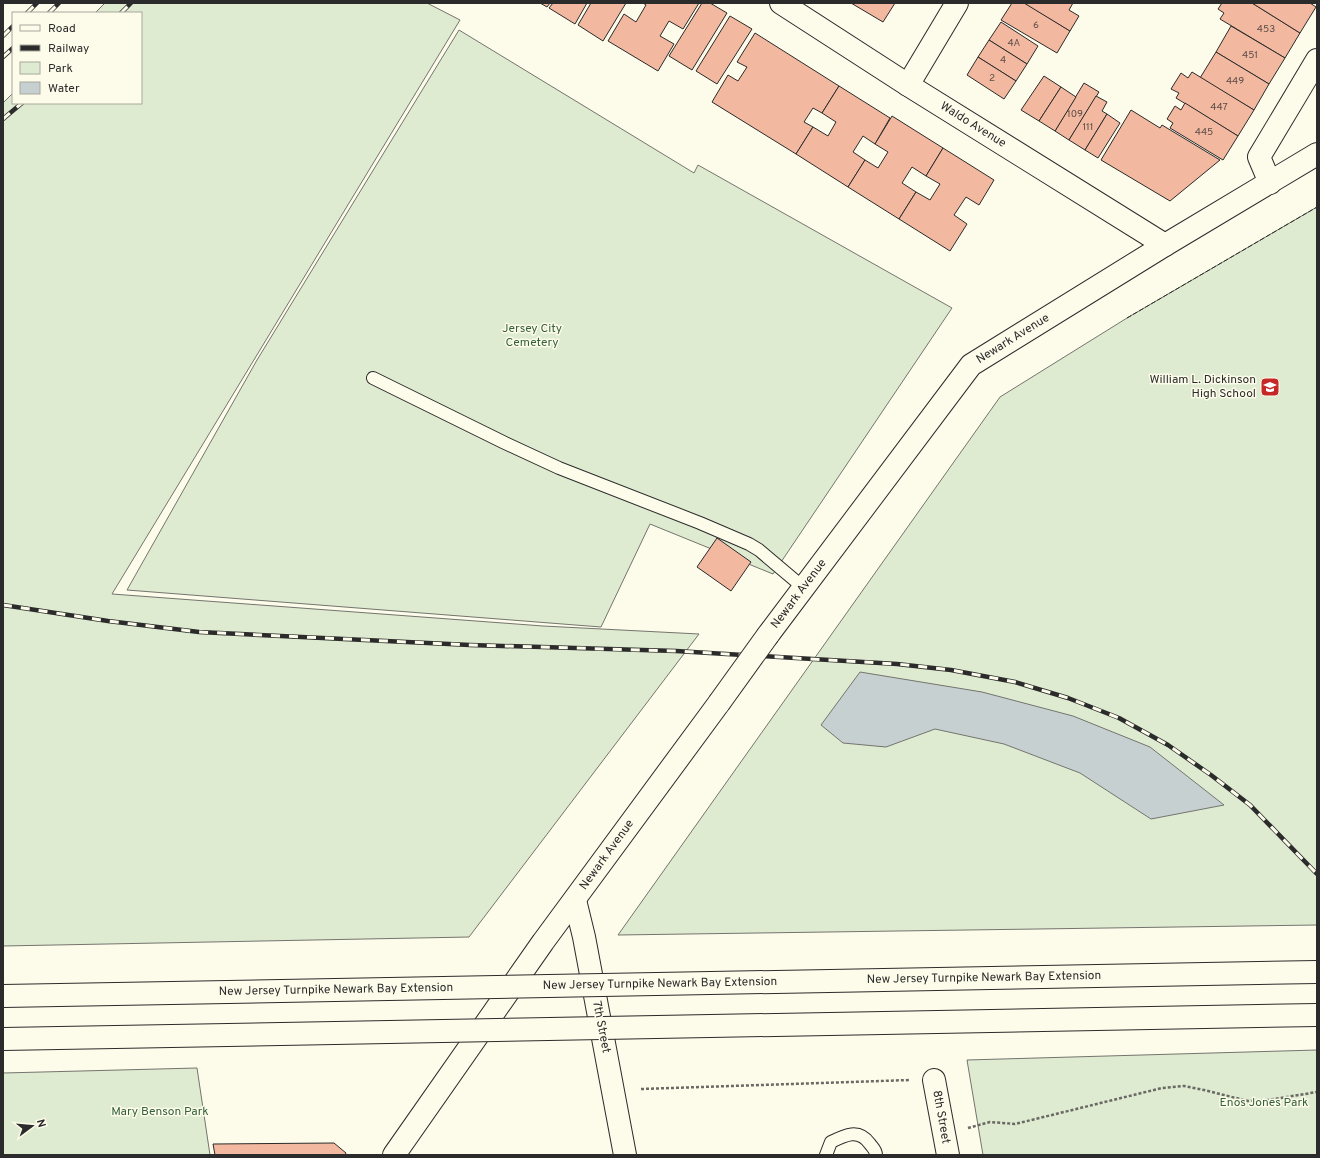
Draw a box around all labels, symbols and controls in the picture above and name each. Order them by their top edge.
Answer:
legend [12,12,142,104]
house number: 6 [1033,19,1039,32]
text: Road [48,21,76,37]
house number: 453 [1257,23,1275,36]
house number: 4A [1008,37,1021,50]
text: Railway [48,41,89,57]
house number: 451 [1242,49,1258,62]
house number: 4 [1000,54,1006,67]
text: Park [48,61,73,77]
house number: 2 [989,72,995,85]
house number: 449 [1226,75,1244,88]
text: Water [48,81,80,97]
street label: Waldo Avenue [937,98,1009,152]
house number: 447 [1210,101,1228,114]
house number: 109 [1067,108,1083,121]
house number: 111 [1082,121,1094,134]
house number: 445 [1195,126,1213,139]
street label: Newark Avenue [973,310,1053,368]
park label: Jersey City Cemetery [502,321,562,351]
place label: William L. Dickinson High School [1149,372,1256,402]
school or university icon: William L. Dickinson High School [1259,376,1281,398]
street label: Newark Avenue [768,556,830,632]
street label: Newark Avenue [576,817,638,893]
street label: New Jersey Turnpike Newark Bay Extension [867,968,1101,988]
street label: New Jersey Turnpike Newark Bay Extension [543,974,777,994]
street label: New Jersey Turnpike Newark Bay Extension [219,980,453,1000]
street label: 7th Street [588,1000,614,1054]
street label: 8th Street [928,1089,954,1145]
park label: Enos Jones Park [1220,1095,1308,1111]
park label: Mary Benson Park [111,1104,209,1120]
north arrow [12,1106,52,1146]
text: N [33,1118,48,1129]

